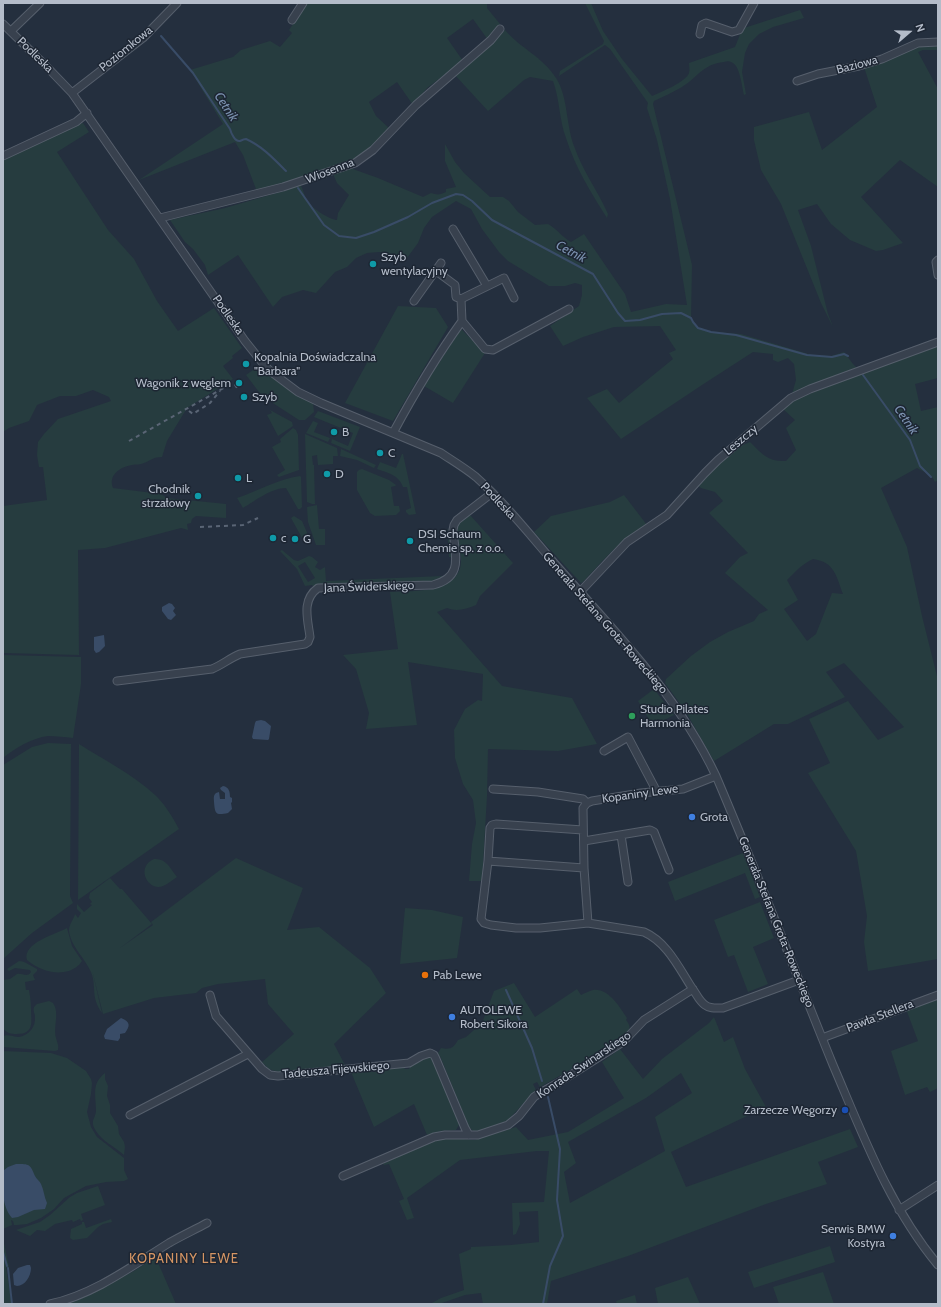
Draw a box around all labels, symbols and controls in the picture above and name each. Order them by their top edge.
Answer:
north arrow [889,12,929,52]
text: N [912,22,928,34]
street label: Poziomkowa [96,23,156,75]
street label: Podleska [14,34,56,76]
street label: Baziowa [835,53,879,77]
water label: Cetnik [211,89,241,125]
street label: Wiosenna [304,155,356,187]
water label: Cetnik [553,238,589,266]
place label: Szyb wentylacyjny [381,250,448,278]
marker: Szyb wentylacyjny [368,259,378,269]
street label: Podleska [209,292,247,338]
place label: Kopalnia Doświadczalna "Barbara" [254,350,376,378]
marker: Kopalnia Doświadczalna "Barbara" [241,359,251,369]
place label: Wagonik z węglem [136,376,231,390]
marker: Wagonik z węglem [234,378,244,388]
place label: Szyb [252,390,277,404]
marker: Szyb [239,392,249,402]
water label: Cetnik [891,402,921,438]
street label: Leszczy [721,422,761,458]
place label: B [342,425,349,439]
marker: B [329,427,339,437]
place label: C [388,446,395,460]
marker: C [375,448,385,458]
place label: D [335,467,344,481]
marker: D [322,469,332,479]
place label: L [246,471,252,485]
marker: L [233,473,243,483]
street label: Podleska [477,480,519,522]
place label: Chodnik strzałowy [142,482,190,510]
marker: Chodnik strzałowy [193,491,203,501]
place label: DSI Schaum Chemie sp. z o.o. [418,527,503,555]
place label: c [281,531,286,545]
place label: G [303,532,311,546]
marker: c [268,533,278,543]
marker: G [290,534,300,544]
marker: DSI Schaum Chemie sp. z o.o. [405,536,415,546]
street label: Generała Stefana Grota-Roweckiego [540,549,670,697]
street label: Jana Świderskiego [324,578,414,596]
place label: Studio Pilates Harmonia [640,702,709,730]
marker: Studio Pilates Harmonia [627,711,637,721]
street label: Kopaniny Lewe [601,782,679,806]
place label: Grota [700,810,728,824]
marker: Grota [687,812,697,822]
street label: Generała Stefana Grota-Roweckiego [735,834,817,1010]
place label: Pab Lewe [433,968,482,982]
marker: Pab Lewe [420,970,430,980]
street label: Pawła Stellera [845,997,915,1035]
place label: AUTOLEWE Robert Sikora [460,1003,528,1031]
marker: AUTOLEWE Robert Sikora [447,1012,457,1022]
street label: Konrada Swinarskiego [534,1028,634,1102]
street label: Tadeusza Fijewskiego [282,1058,390,1082]
place label: Zarzecze Węgorzy [744,1103,837,1117]
marker: Zarzecze Węgorzy [840,1105,850,1115]
place label: Serwis BMW Kostyra [821,1222,885,1250]
marker: Serwis BMW Kostyra [888,1231,898,1241]
district label: KOPANINY LEWE [129,1251,239,1267]

